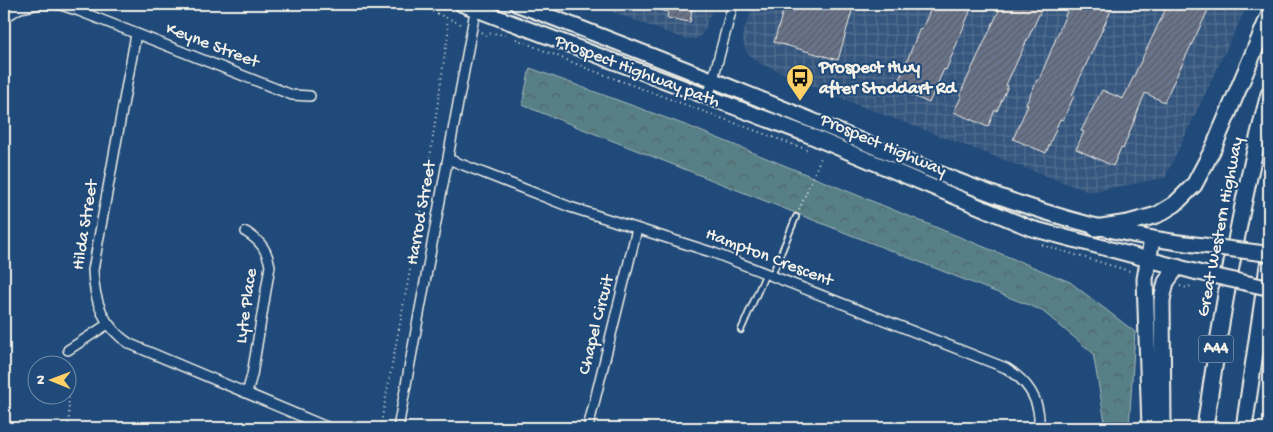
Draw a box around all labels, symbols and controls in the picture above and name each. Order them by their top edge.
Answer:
street label: Keyne Street [162,19,263,74]
street label: Prospect Highway path [551,30,723,113]
place label: Prospect Hwy after Stoddart Rd [818,58,958,100]
bus stop icon: Prospect Hwy after Stoddart Rd [785,63,815,102]
street label: Prospect Highway [816,110,949,182]
street label: Great Western Highway [1193,135,1249,319]
street label: Harrod Street [403,158,442,267]
street label: Hilda Street [69,177,104,272]
street label: Hampton Crescent [702,224,837,293]
street label: Lyte Place [231,266,263,345]
street label: Chapel Circuit [575,272,620,377]
road number: A44 [1198,336,1234,362]
north arrow [28,354,78,404]
text: N [33,375,50,385]

